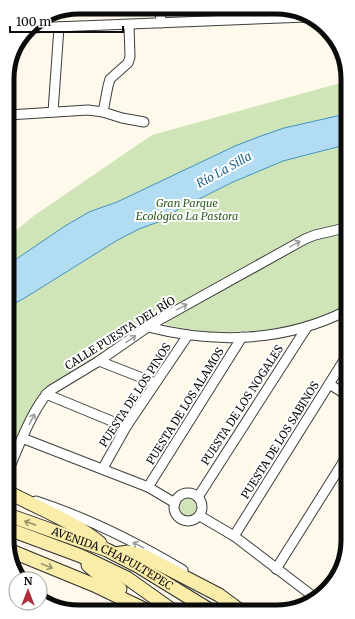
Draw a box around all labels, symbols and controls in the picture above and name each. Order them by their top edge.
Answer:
scale bar [10,8,123,34]
text: 100 m [16,14,51,29]
water label: Río La Silla [194,148,254,191]
park label: Gran Parque Ecológico La Pastora [136,196,238,223]
one-way arrow [289,240,301,247]
street label: CALLE PUESTA DEL RÍO [62,293,178,373]
one-way arrow [176,303,188,311]
one-way arrow [125,335,136,343]
street label: PUESTA DE LOS PINOS [96,340,174,450]
street label: PUESTA DE LOS NOGALES [198,342,286,468]
street label: PUESTA DE LOS ALAMOS [143,344,227,467]
street label: PUESTA DE LOS SABINOS [238,378,322,501]
one-way arrow [29,413,36,425]
one-way arrow [24,519,37,526]
street label: AVENIDA CHAPULTEPEC [49,524,175,593]
one-way arrow [133,540,145,548]
one-way arrow [41,562,53,570]
north arrow [8,571,48,611]
text: N [24,574,33,588]

